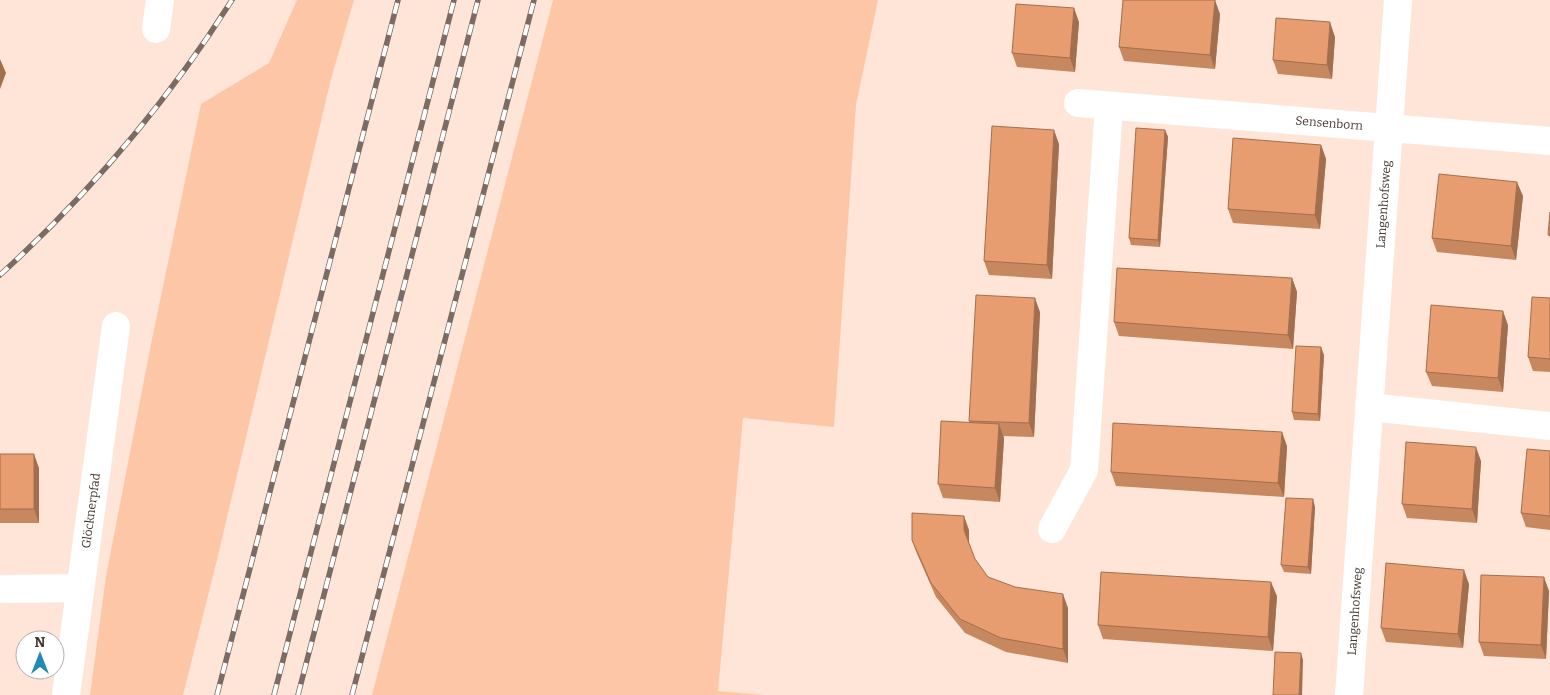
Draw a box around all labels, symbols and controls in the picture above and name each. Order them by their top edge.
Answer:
street label: Sensenborn [1295,114,1364,133]
street label: Langenhofsweg [1374,159,1394,249]
street label: Glöcknerpfad [79,472,103,549]
street label: Langenhofsweg [1345,566,1365,656]
north arrow [15,630,65,680]
text: N [35,634,46,651]

